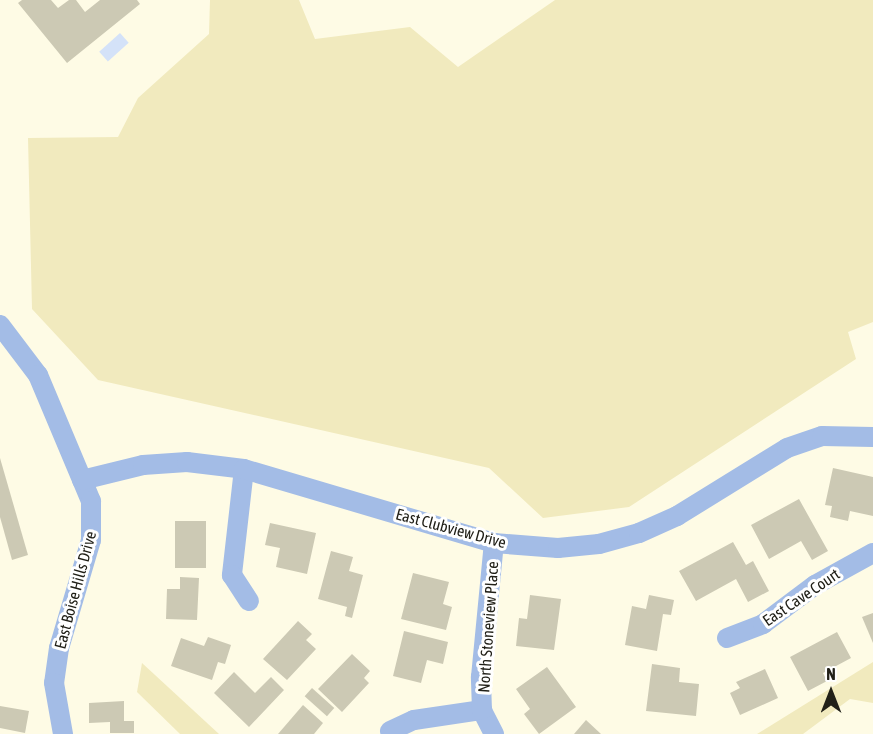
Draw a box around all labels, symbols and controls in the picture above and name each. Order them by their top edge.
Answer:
street label: East Clubview Drive [394,504,508,552]
street label: East Boise Hills Drive [50,529,100,651]
street label: North Stoneview Place [474,561,502,693]
street label: East Cave Court [759,564,843,630]
north arrow [801,662,861,722]
text: N [826,665,836,683]

